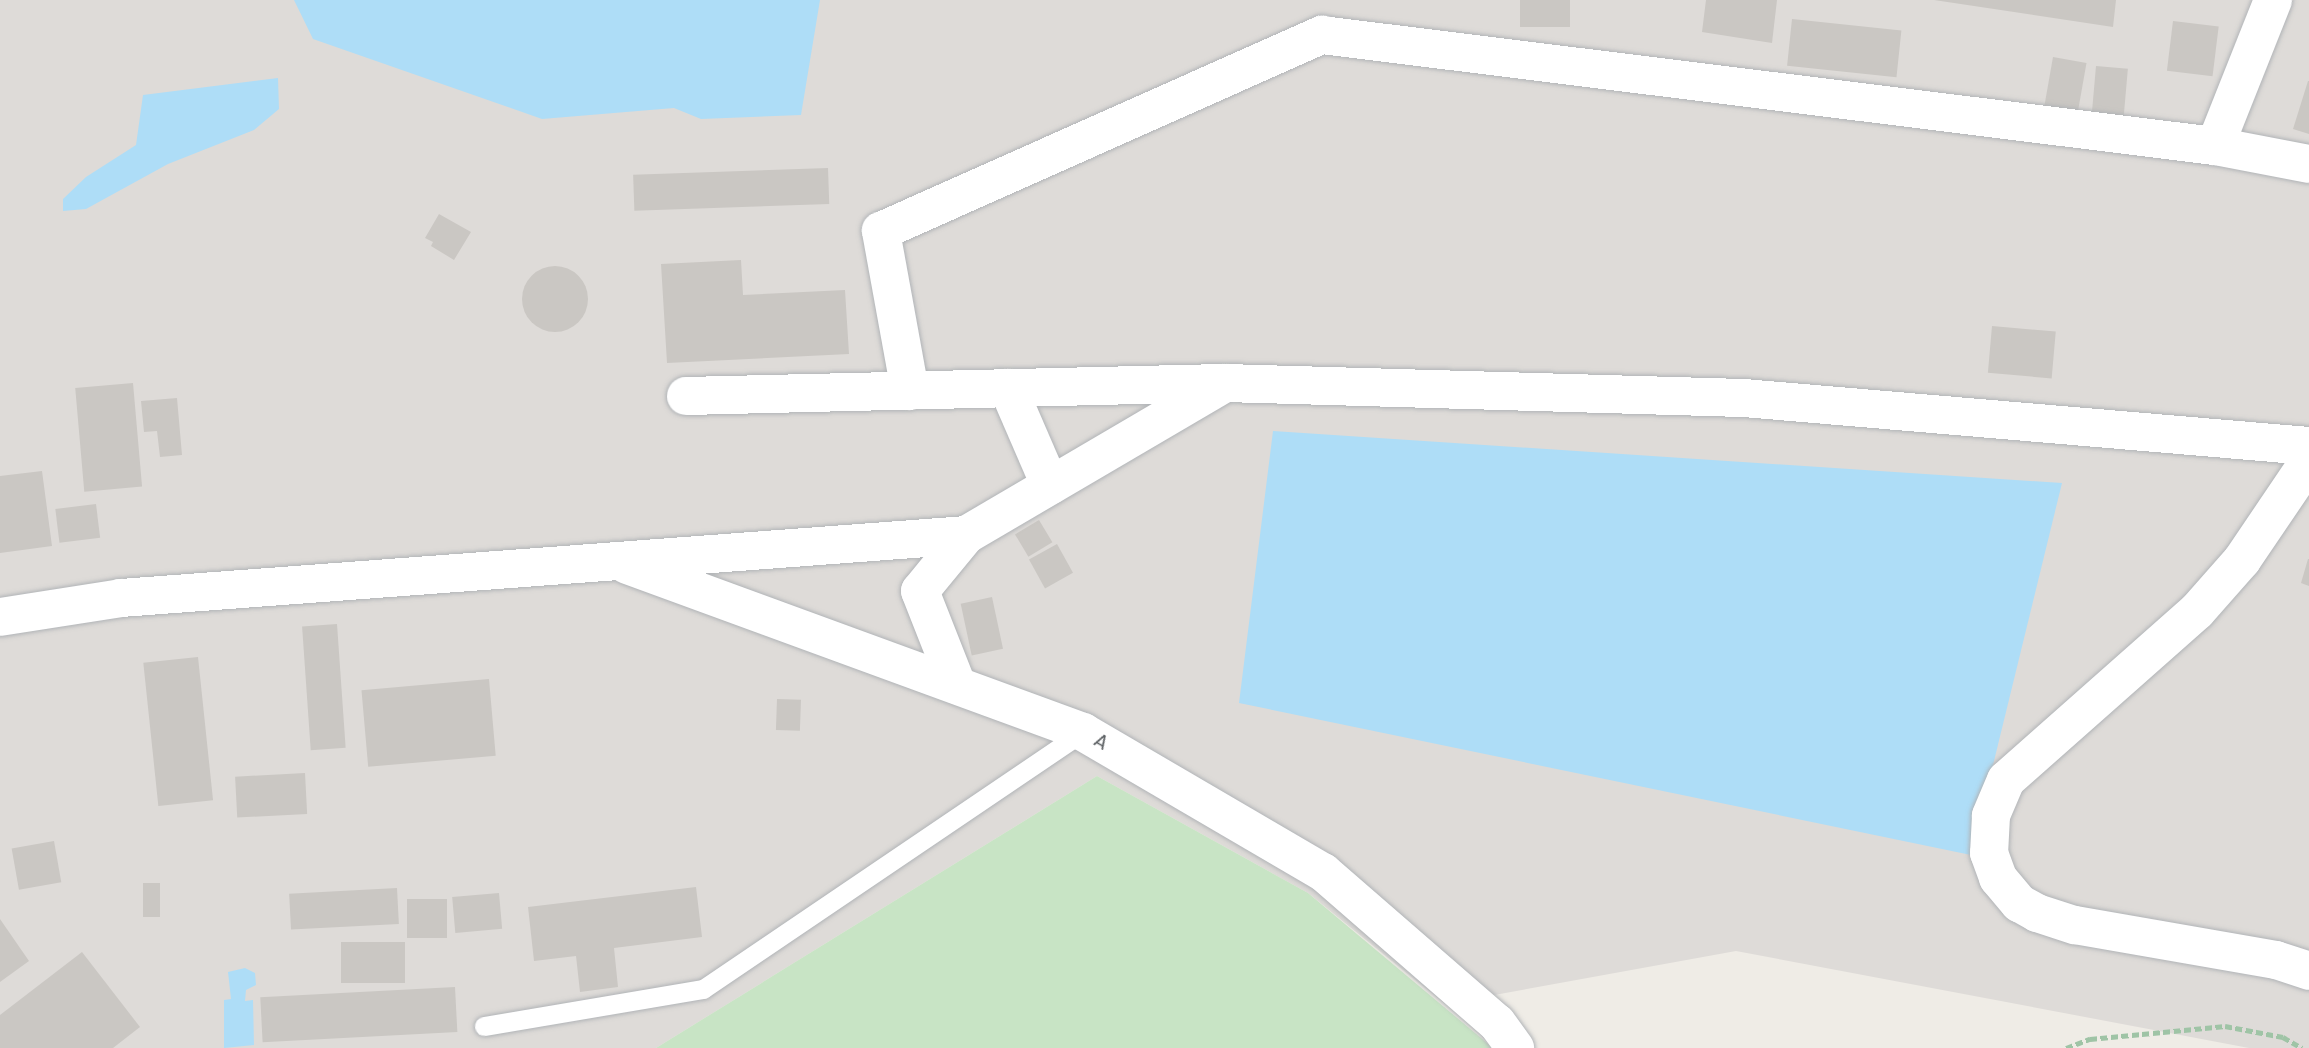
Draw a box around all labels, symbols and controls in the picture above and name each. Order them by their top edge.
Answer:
street label: A [1090,729,1112,755]

